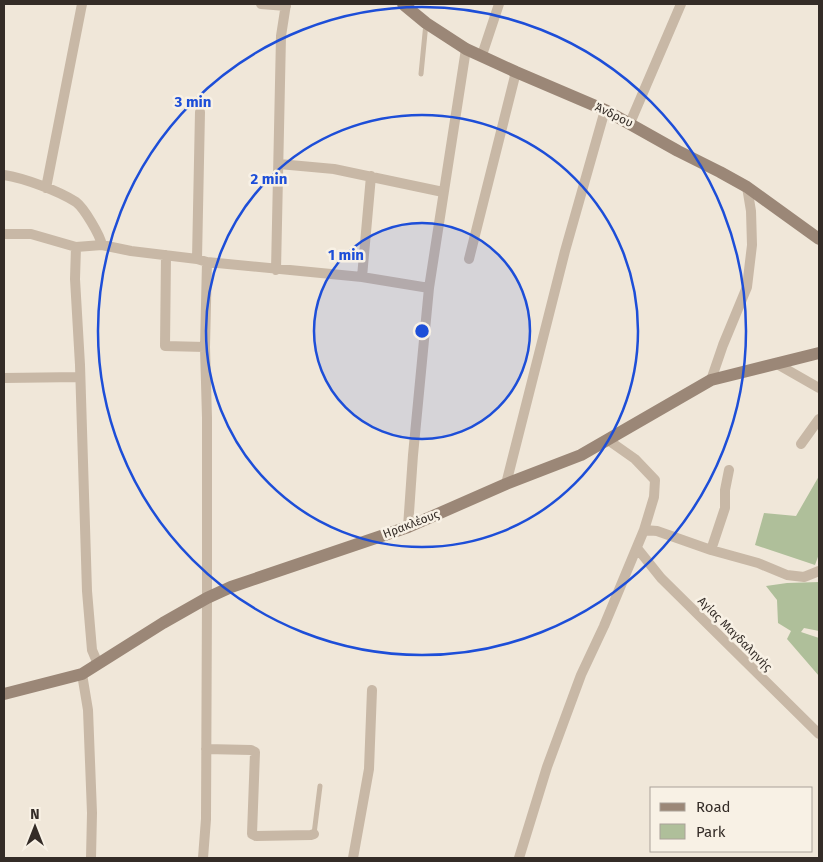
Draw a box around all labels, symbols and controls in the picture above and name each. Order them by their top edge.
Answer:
text: 3 min [174,93,211,111]
street label: Άνδρου [593,100,635,130]
text: 2 min [251,170,287,188]
text: 1 min [328,246,364,264]
centre of rings [413,322,431,340]
street label: Ηρακλέους [381,507,442,541]
street label: Αγίας Μαγδαληνής [695,594,775,674]
legend [650,787,813,852]
text: Road [696,798,731,816]
north arrow [10,802,60,852]
text: N [30,806,40,823]
text: Park [696,823,726,841]

